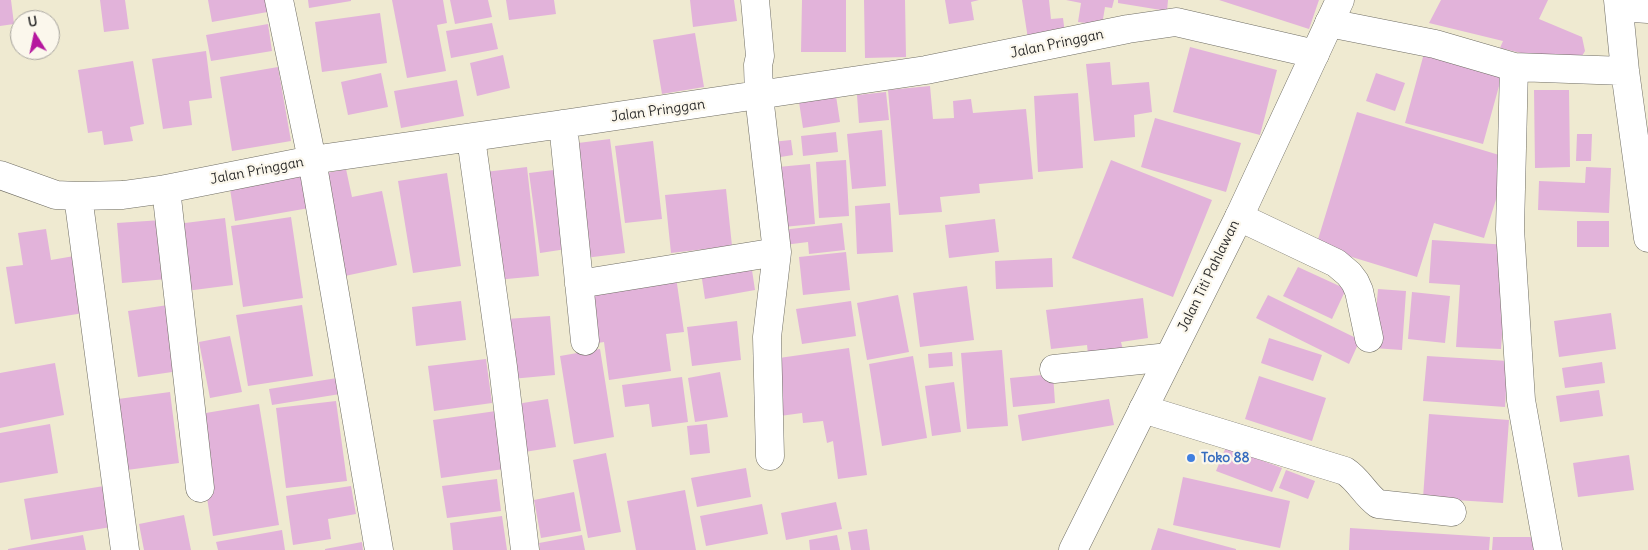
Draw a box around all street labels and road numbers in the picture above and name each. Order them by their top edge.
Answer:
street label: Jalan Pringgan [1009,26,1105,62]
street label: Jalan Pringgan [610,96,706,126]
street label: Jalan Pringgan [209,154,305,188]
street label: Jalan Titi Pahlawan [1175,218,1243,334]

